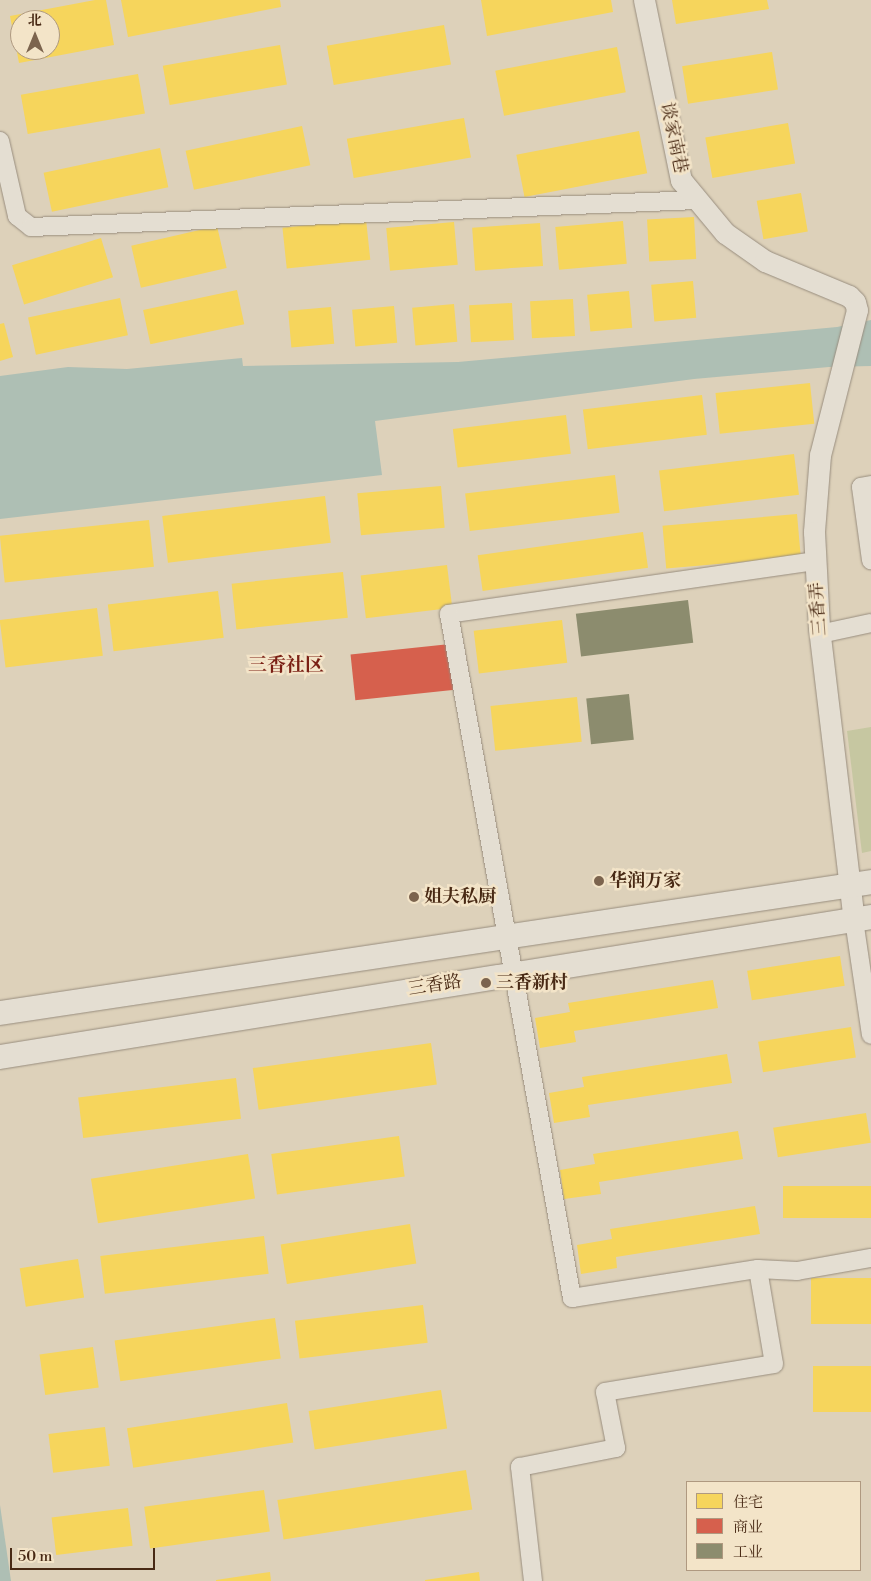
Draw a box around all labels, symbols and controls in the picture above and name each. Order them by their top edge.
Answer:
north arrow [10,10,60,60]
text: 北 [28,12,42,30]
street label: 谈家南巷 [655,101,691,175]
street label: 三香弄 [806,581,832,637]
district label: 三香社区 [248,655,324,677]
place label: 华润万家 [609,870,681,892]
marker: 华润万家 [593,875,605,887]
place label: 姐夫私厨 [424,886,496,908]
marker: 姐夫私厨 [408,891,420,903]
street label: 三香路 [407,971,463,1001]
place label: 三香新村 [496,972,568,994]
marker: 三香新村 [480,977,492,989]
legend [686,1481,861,1571]
text: 住宅 [733,1493,763,1512]
text: 商业 [733,1518,763,1537]
scale bar [12,1538,158,1570]
text: 工业 [733,1543,763,1562]
text: 50 m [18,1547,52,1566]

